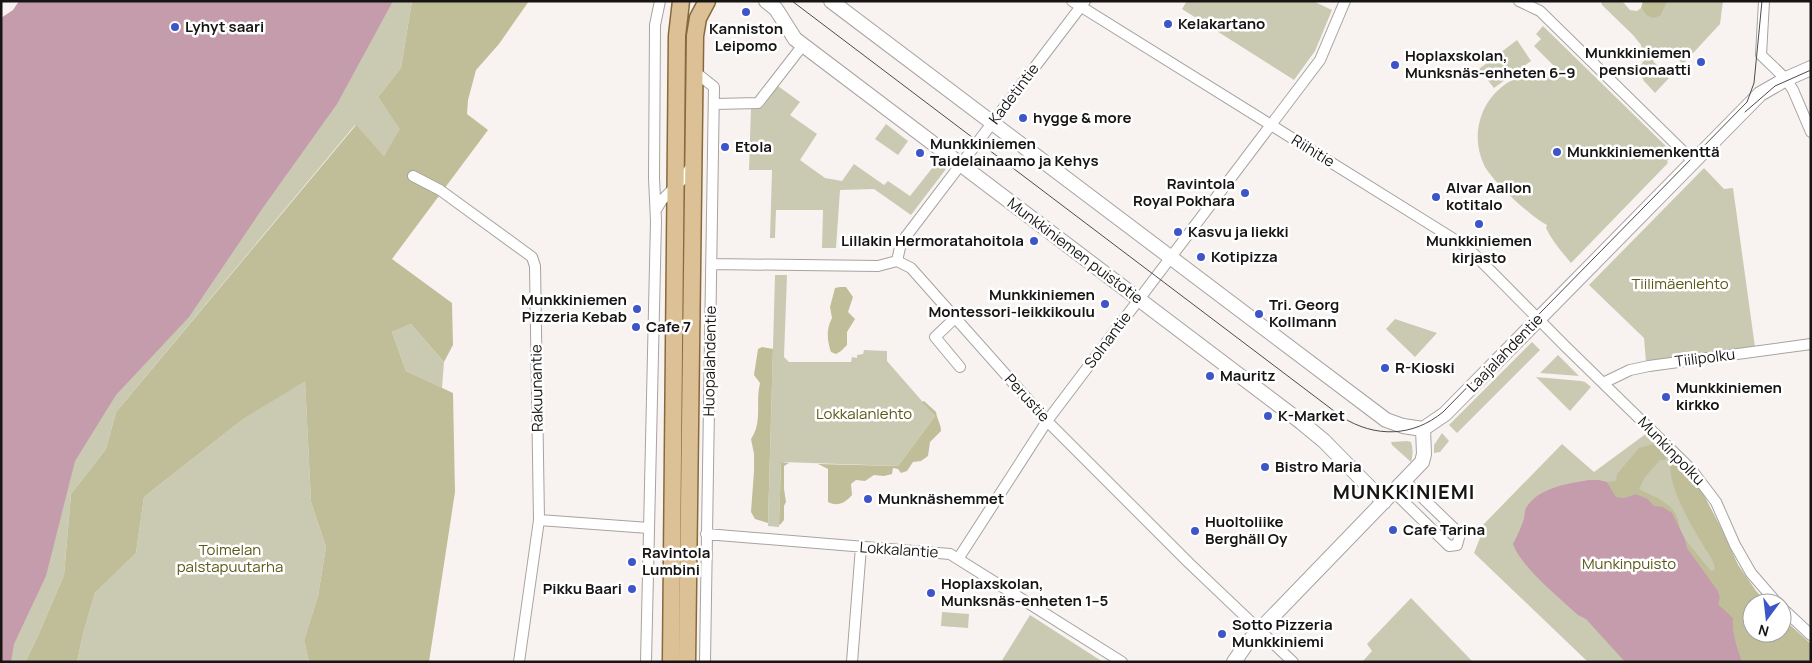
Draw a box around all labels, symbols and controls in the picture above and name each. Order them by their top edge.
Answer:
marker: Kanniston Leipomo [740,6,752,18]
place label: Kelakartano [1178,13,1265,34]
place label: Lyhyt saari [185,16,264,37]
place label: Kanniston Leipomo [709,18,783,56]
marker: Kelakartano [1162,18,1174,30]
marker: Lyhyt saari [169,21,181,33]
place label: Munkkiniemen pensionaatti [1585,42,1691,80]
place label: Hoplaxskolan, Munksnäs-enheten 6–9 [1405,45,1576,83]
marker: Munkkiniemen pensionaatti [1695,56,1707,68]
street label: Kadetintie [984,59,1044,129]
marker: Hoplaxskolan, Munksnäs-enheten 6–9 [1389,59,1401,71]
place label: hygge & more [1033,107,1132,128]
marker: hygge & more [1017,112,1029,124]
street label: Riihitie [1288,129,1339,172]
place label: Munkkiniemen Taidelainaamo ja Kehys [930,133,1099,171]
place label: Etola [735,136,772,157]
marker: Etola [719,141,731,153]
place label: Munkkiniemenkenttä [1567,141,1720,162]
marker: Munkkiniemenkenttä [1551,146,1563,158]
marker: Munkkiniemen Taidelainaamo ja Kehys [914,147,926,159]
place label: Ravintola Royal Pokhara [1133,173,1235,211]
place label: Alvar Aallon kotitalo [1446,177,1532,215]
marker: Ravintola Royal Pokhara [1239,187,1251,199]
marker: Alvar Aallon kotitalo [1430,191,1442,203]
street label: Munkkiniemen puistotie [1003,193,1148,309]
marker: Munkkiniemen kirjasto [1473,218,1485,230]
place label: Kasvu ja liekki [1188,221,1289,242]
marker: Kasvu ja liekki [1172,226,1184,238]
place label: Lillakin Hermoratahoitola [841,230,1024,251]
place label: Munkkiniemen kirjasto [1426,230,1532,268]
marker: Lillakin Hermoratahoitola [1028,235,1040,247]
place label: Kotipizza [1211,246,1278,267]
marker: Kotipizza [1195,251,1207,263]
park label: Tiilimäenlehto [1631,273,1729,294]
place label: Munkkiniemen Montessori-leikkikoulu [928,284,1095,322]
place label: Munkkiniemen Pizzeria Kebab [521,289,627,327]
place label: Tri. Georg Kollmann [1269,294,1339,332]
marker: Munkkiniemen Montessori-leikkikoulu [1099,298,1111,310]
marker: Munkkiniemen Pizzeria Kebab [631,303,643,315]
street label: Huopalahdentie [698,305,721,416]
street label: Solnantie [1079,307,1136,372]
marker: Tri. Georg Kollmann [1253,308,1265,320]
street label: Laajalahdentie [1462,309,1548,397]
place label: Cafe 7 [646,316,691,337]
marker: Cafe 7 [630,321,642,333]
street label: Tiilipolku [1674,343,1736,372]
street label: Rakuunantie [525,344,548,432]
place label: R-Kioski [1395,357,1455,378]
marker: R-Kioski [1379,362,1391,374]
place label: Mauritz [1220,365,1276,386]
street label: Perustie [1000,369,1055,427]
marker: Mauritz [1204,370,1216,382]
place label: Munkkiniemen kirkko [1676,377,1782,415]
marker: Munkkiniemen kirkko [1660,391,1672,403]
park label: Lokkalanlehto [816,403,912,424]
place label: K-Market [1278,405,1345,426]
marker: K-Market [1262,410,1274,422]
street label: Munkinpolku [1633,412,1709,490]
place label: Bistro Maria [1275,456,1362,477]
marker: Bistro Maria [1259,461,1271,473]
district label: MUNKKINIEMI [1333,478,1475,505]
place label: Munknäshemmet [878,488,1004,509]
marker: Munknäshemmet [862,493,874,505]
place label: Huoltoliike Berghäll Oy [1205,511,1288,549]
place label: Cafe Tarina [1403,519,1485,540]
marker: Cafe Tarina [1387,524,1399,536]
marker: Huoltoliike Berghäll Oy [1189,525,1201,537]
street label: Lokkalantie [859,536,939,563]
park label: Toimelan palstapuutarha [177,539,283,577]
place label: Ravintola Lumbini [642,542,710,580]
park label: Munkinpuisto [1582,553,1676,574]
marker: Ravintola Lumbini [626,556,638,568]
place label: Hoplaxskolan, Munksnäs-enheten 1–5 [941,573,1109,611]
place label: Pikku Baari [543,578,622,599]
marker: Pikku Baari [626,583,638,595]
marker: Hoplaxskolan, Munksnäs-enheten 1–5 [925,587,937,599]
north arrow [1742,593,1792,643]
place label: Sotto Pizzeria Munkkiniemi [1232,614,1333,652]
text: N [1756,621,1771,642]
marker: Sotto Pizzeria Munkkiniemi [1216,628,1228,640]

